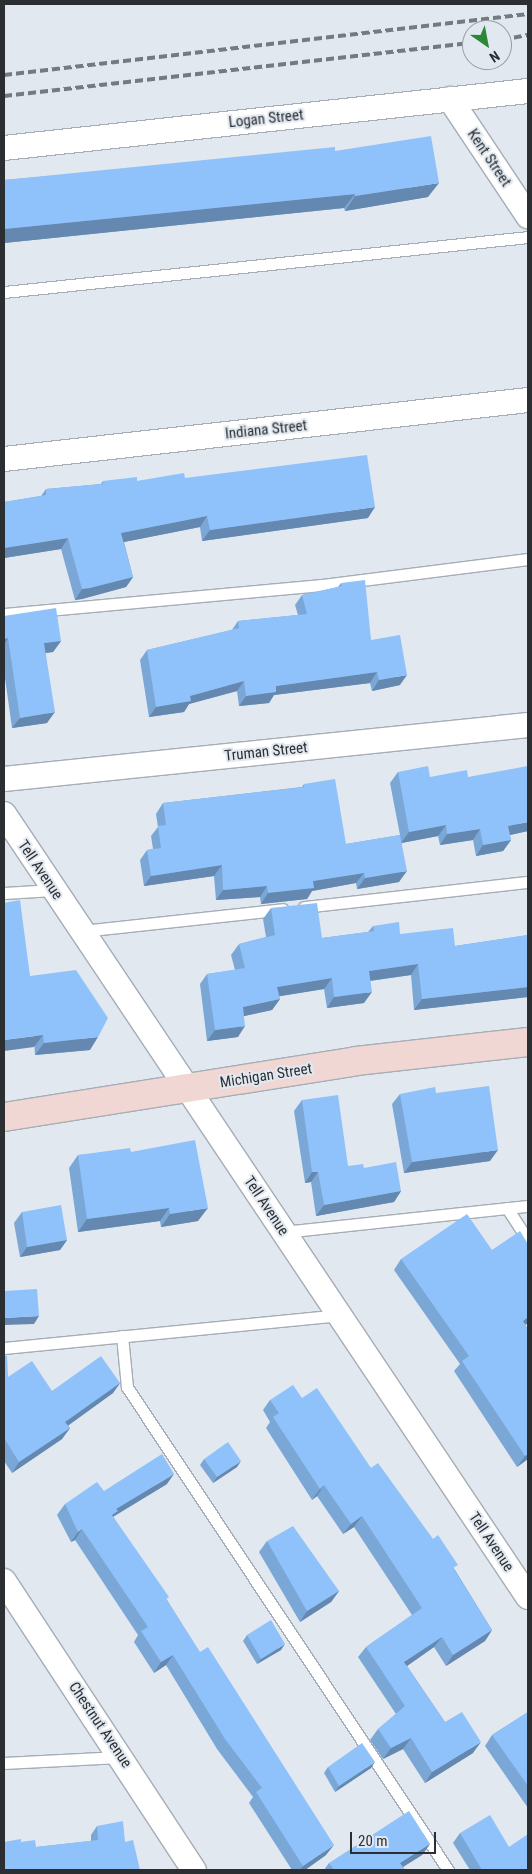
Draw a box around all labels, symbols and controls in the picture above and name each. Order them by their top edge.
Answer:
north arrow [462,20,512,70]
text: N [487,48,503,66]
street label: Logan Street [228,106,304,132]
street label: Kent Street [463,126,515,190]
street label: Indiana Street [224,417,308,443]
street label: Truman Street [224,739,308,765]
street label: Tell Avenue [14,837,66,903]
street label: Michigan Street [219,1060,313,1092]
street label: Tell Avenue [240,1173,292,1239]
street label: Tell Avenue [465,1509,517,1575]
street label: Chestnut Avenue [65,1679,135,1771]
scale bar [352,1822,438,1854]
text: 20 m [358,1832,388,1850]

